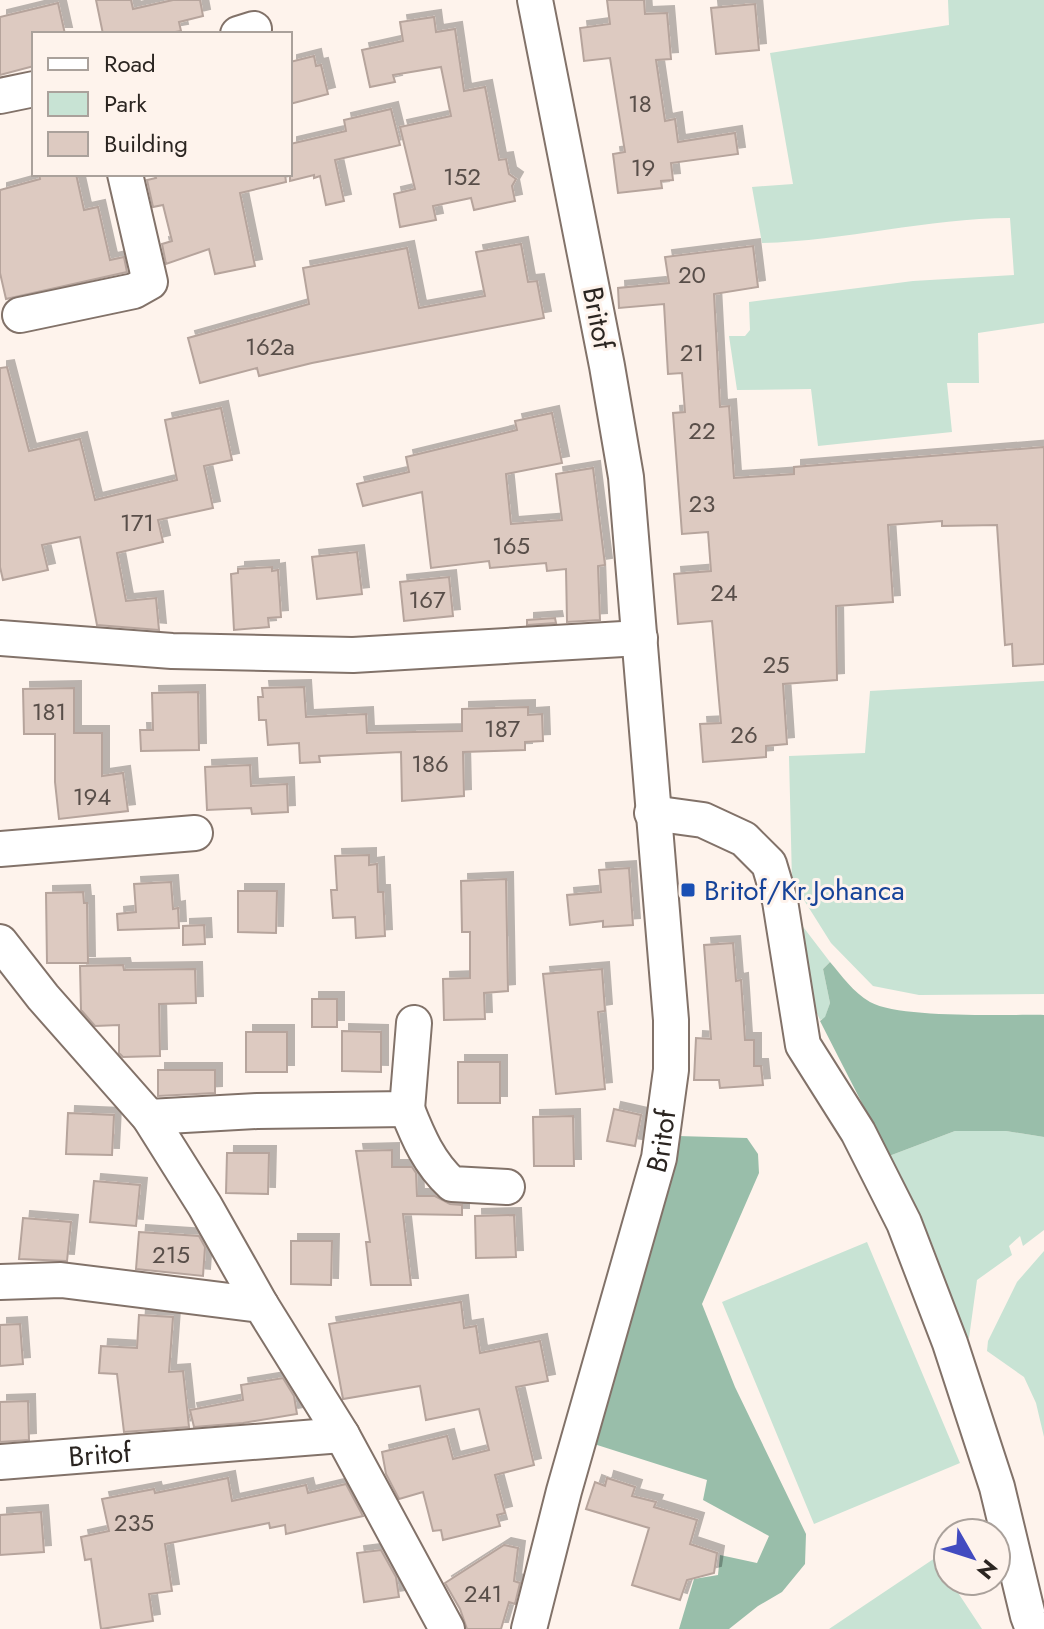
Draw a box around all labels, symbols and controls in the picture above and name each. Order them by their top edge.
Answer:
legend [32,32,292,176]
text: Road [104,46,156,81]
text: Park [104,86,147,121]
house number: 18 [628,86,652,121]
text: Building [104,126,188,161]
house number: 19 [631,150,655,185]
house number: 152 [443,159,481,194]
house number: 20 [678,257,706,292]
street label: Britof [572,283,624,354]
house number: 162a [245,329,295,364]
house number: 21 [680,335,704,370]
house number: 22 [688,413,716,448]
house number: 23 [689,486,715,521]
house number: 171 [120,505,154,540]
house number: 165 [492,528,530,563]
house number: 24 [710,575,738,610]
house number: 167 [408,582,446,617]
house number: 25 [762,647,790,682]
house number: 181 [32,694,66,729]
house number: 187 [484,711,520,746]
house number: 26 [730,717,758,752]
house number: 186 [411,746,449,781]
house number: 194 [73,779,111,814]
place label: Britof/Kr.Johanca [704,870,905,911]
marker: Britof/Kr.Johanca [679,881,697,899]
street label: Britof [635,1106,686,1177]
house number: 215 [152,1237,190,1272]
street label: Britof [67,1431,133,1477]
house number: 235 [114,1505,154,1540]
north arrow [932,1517,1012,1597]
text: N [970,1553,1005,1586]
house number: 241 [464,1576,502,1611]

